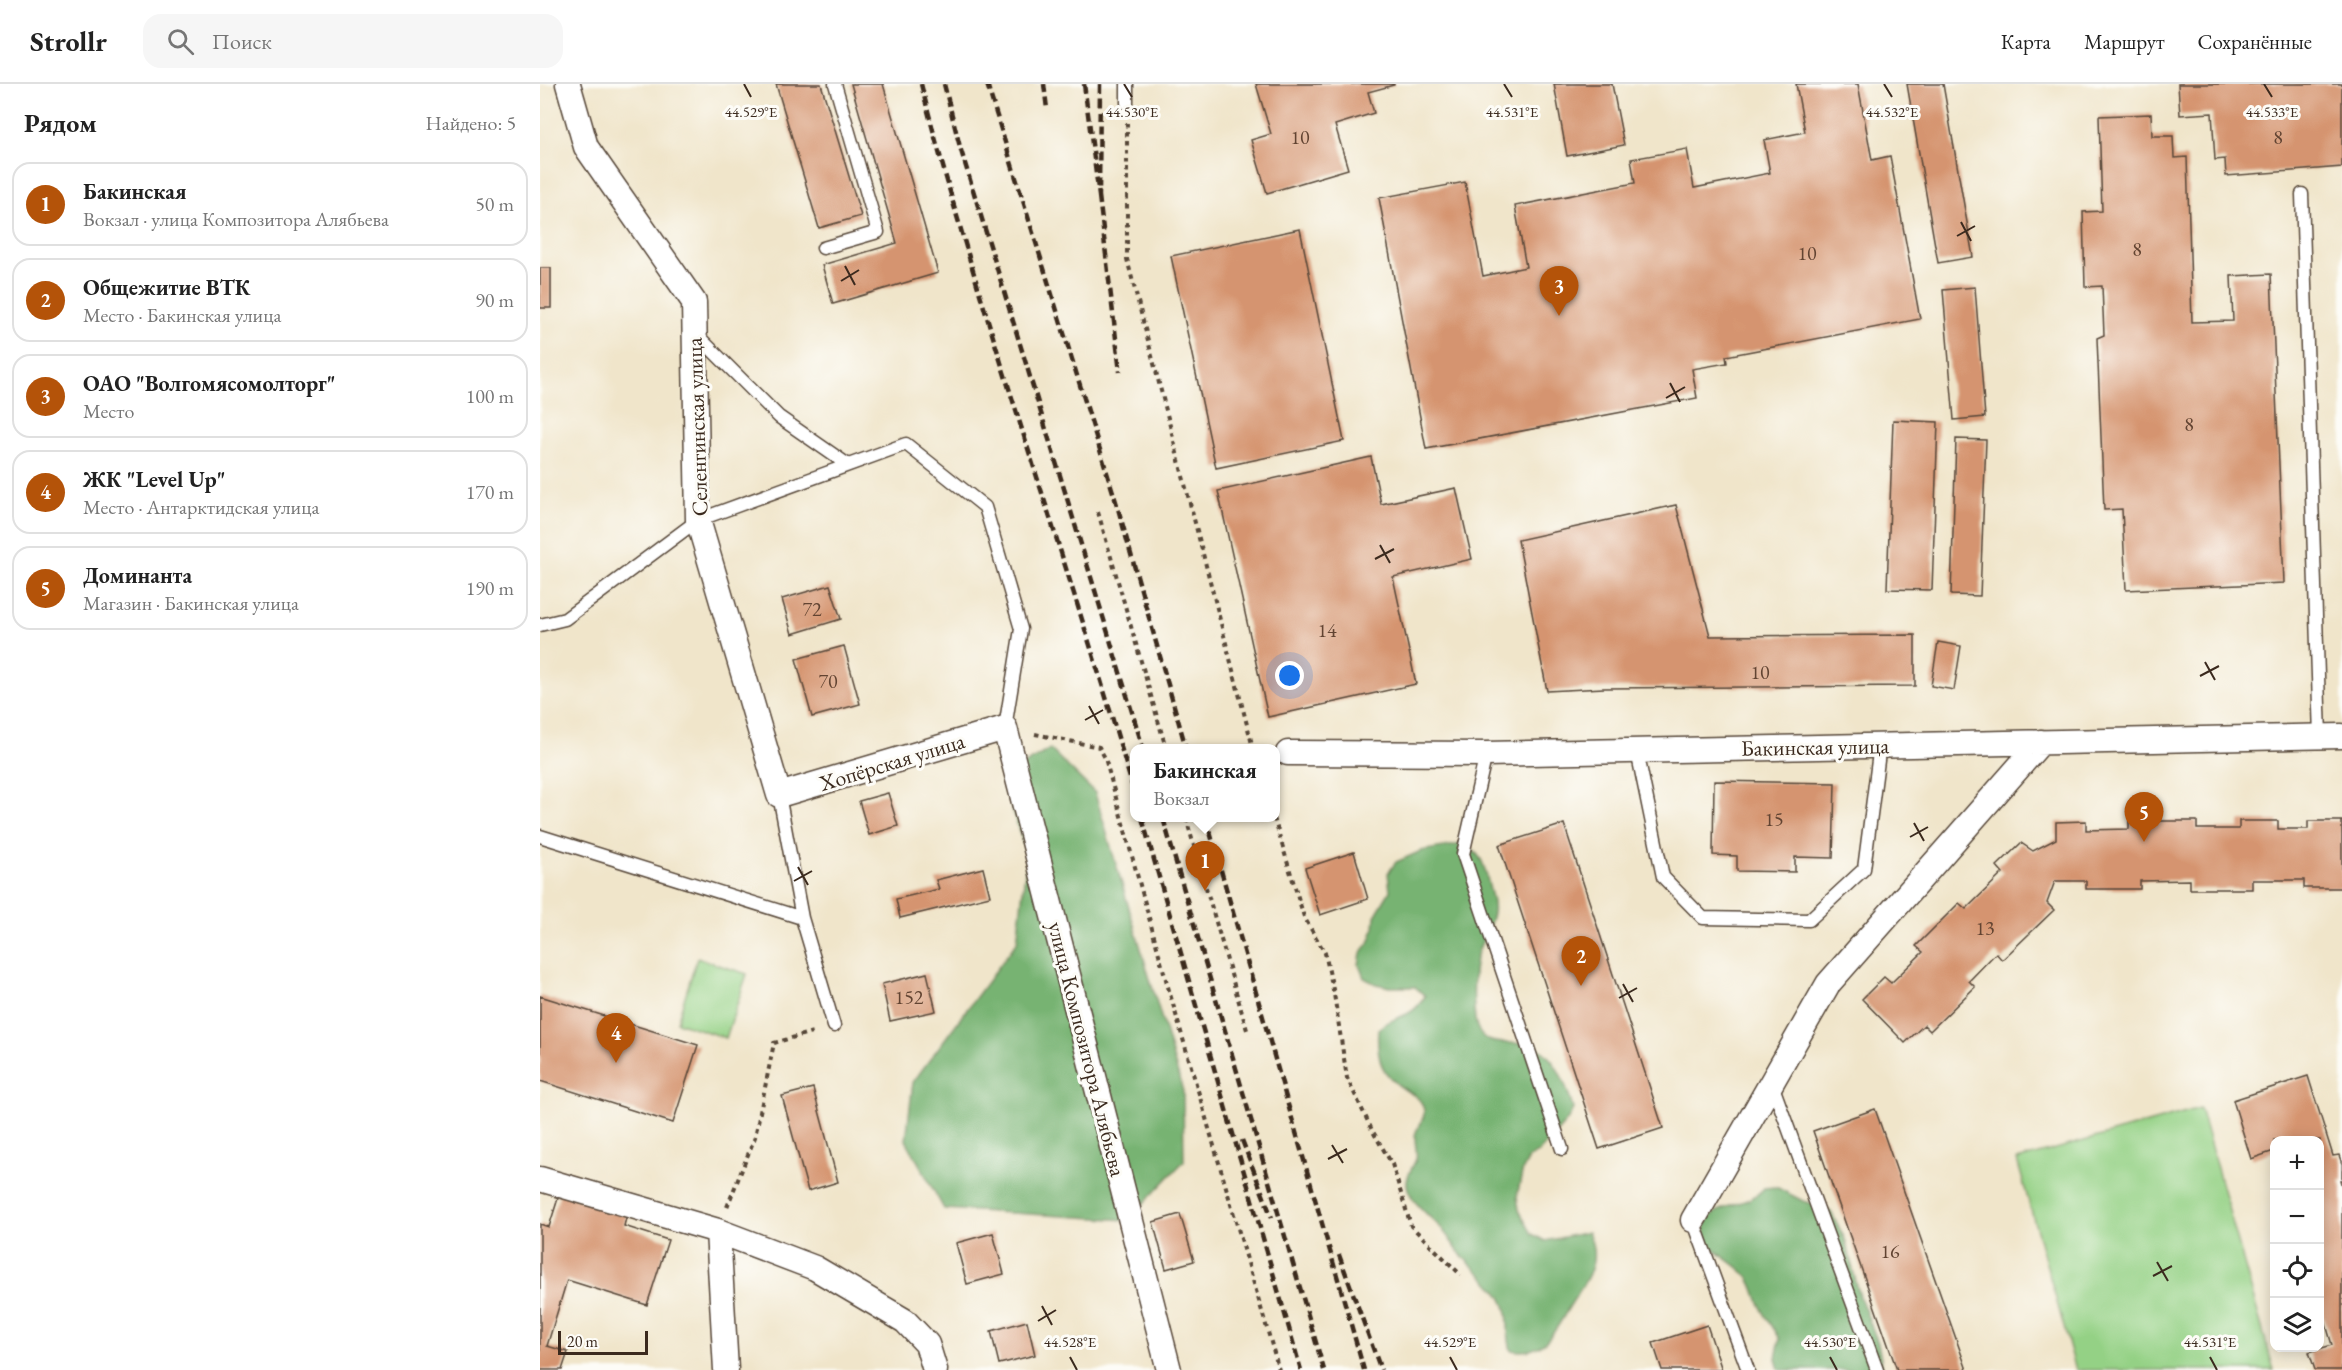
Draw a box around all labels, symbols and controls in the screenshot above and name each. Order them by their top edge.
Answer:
search box [143,14,563,68]
text: Strollr [30,23,107,59]
icon: search [164,25,197,58]
text: Поиск [212,27,272,56]
text: Карта [2001,28,2051,55]
text: Маршрут [2084,28,2165,55]
text: Сохранённые [2198,28,2312,55]
text: 44.529°E [725,102,778,121]
text: 44.530°E [1106,102,1159,121]
text: 44.531°E [1486,102,1539,121]
text: 44.532°E [1866,102,1919,121]
text: 44.533°E [2246,102,2299,121]
text: Рядом [24,106,97,140]
text: Найдено: 5 [425,110,516,136]
house number: 10 [1290,124,1310,150]
house number: 8 [2273,124,2283,150]
text: Бакинская [83,177,187,206]
text: 1 [40,191,51,217]
text: 50 m [475,191,514,217]
text: Вокзал · улица Композитора Алябьева [83,206,389,232]
house number: 8 [2132,236,2142,262]
house number: 10 [1797,240,1817,266]
pin: 3 [1540,266,1578,316]
text: Общежитие ВТК [83,273,250,302]
text: 2 [40,287,51,313]
text: 90 m [475,287,514,313]
text: Место · Бакинская улица [83,302,281,328]
street label: Селенгинская улица [679,337,715,517]
text: ОАО "Волгомясомолторг" [83,369,336,398]
text: 3 [40,383,51,409]
text: 100 m [466,383,514,409]
text: Место [83,398,134,424]
house number: 8 [2184,411,2194,437]
text: ЖК "Level Up" [83,465,226,494]
text: 4 [40,479,51,505]
text: 170 m [466,479,514,505]
text: Место · Антарктидская улица [83,494,319,520]
text: Доминанта [83,561,192,590]
text: 5 [40,575,51,601]
text: 190 m [466,575,514,601]
text: Магазин · Бакинская улица [83,590,299,616]
house number: 72 [802,596,822,622]
house number: 14 [1317,617,1337,643]
house number: 10 [1750,659,1770,685]
your location [1275,661,1304,690]
house number: 70 [818,668,838,694]
street label: Хопёрская улица [815,726,969,798]
street label: Бакинская улица [1741,731,1890,763]
popup [1130,744,1280,822]
text: Бакинская [1153,756,1257,785]
text: Вокзал [1153,785,1209,811]
pin: 5 [2124,792,2164,842]
house number: 15 [1764,806,1784,832]
pin: 1 [1186,842,1224,891]
house number: 13 [1975,915,1995,941]
street label: улица Композитора Алябьева [1041,919,1133,1180]
pin: 2 [1562,936,1600,986]
house number: 152 [895,984,924,1010]
pin: 4 [596,1014,636,1063]
map controls [2270,1136,2324,1352]
button: + [2270,1136,2324,1190]
button: − [2270,1190,2324,1244]
house number: 16 [1880,1238,1900,1264]
button: locate [2270,1244,2324,1298]
button: layers [2270,1298,2324,1352]
scale bar [558,1328,648,1356]
text: 20 m [567,1331,598,1352]
text: 44.528°E [1044,1332,1097,1351]
text: 44.529°E [1424,1332,1477,1351]
text: 44.530°E [1804,1332,1857,1351]
text: 44.531°E [2184,1332,2237,1351]

